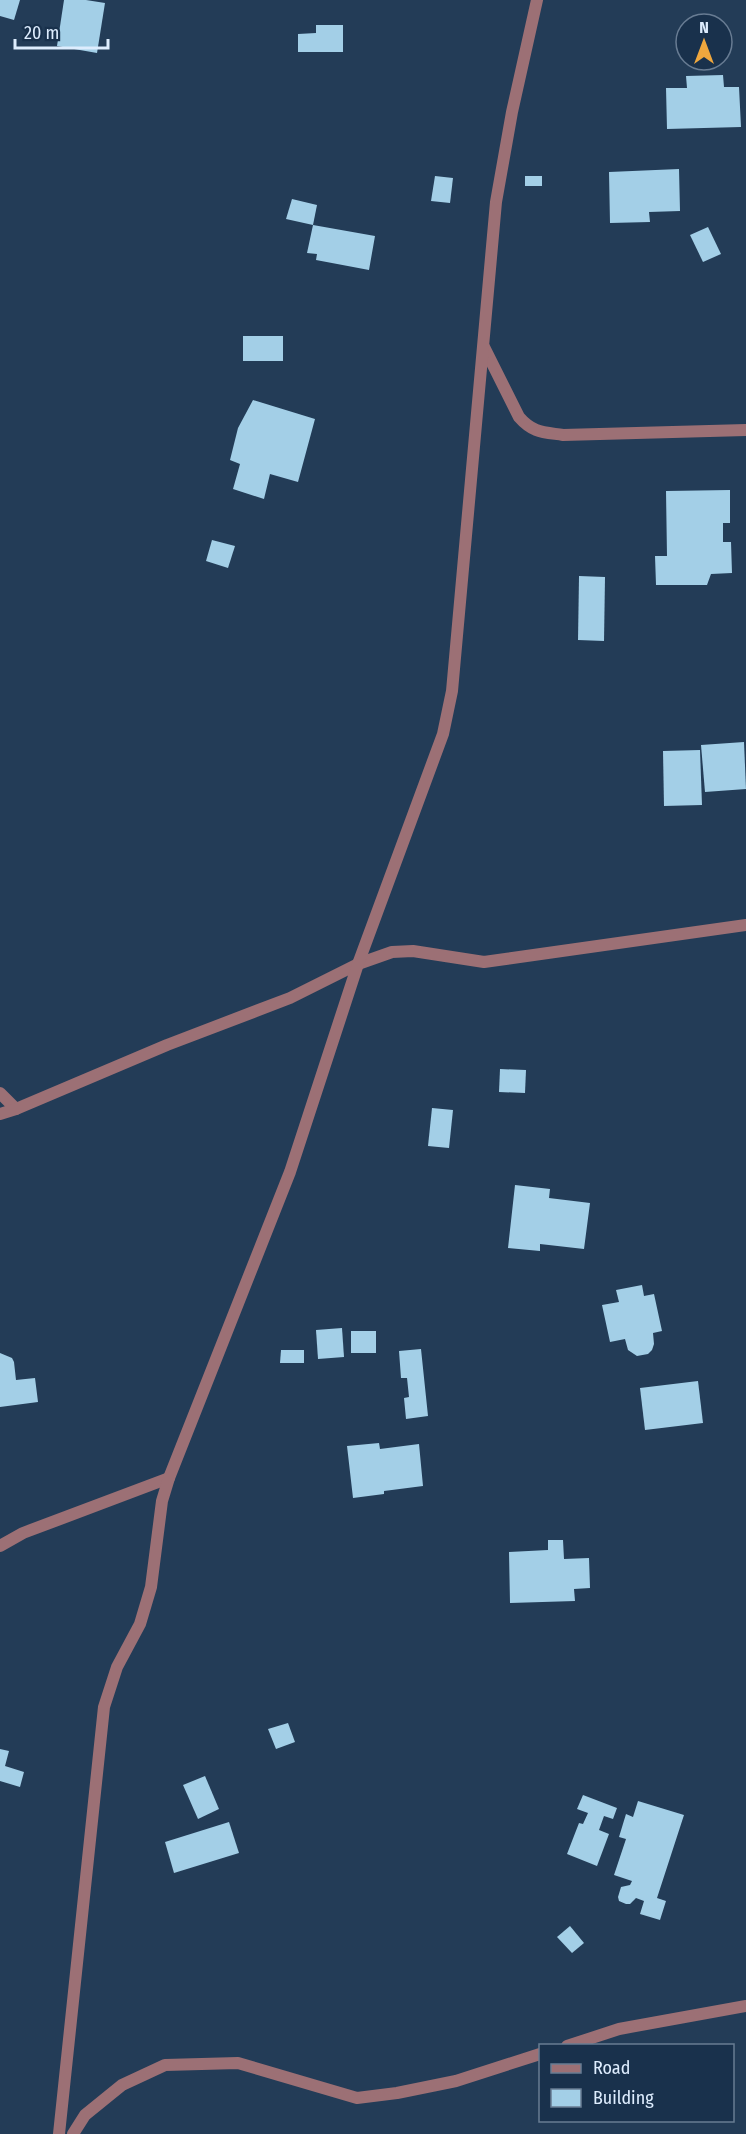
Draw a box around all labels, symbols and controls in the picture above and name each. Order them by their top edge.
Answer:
scale bar [15,12,108,50]
north arrow [674,12,734,72]
text: N [699,18,709,37]
text: 20 m [24,22,59,44]
legend [539,2044,734,2122]
text: Road [593,2057,630,2079]
text: Building [593,2087,654,2109]

